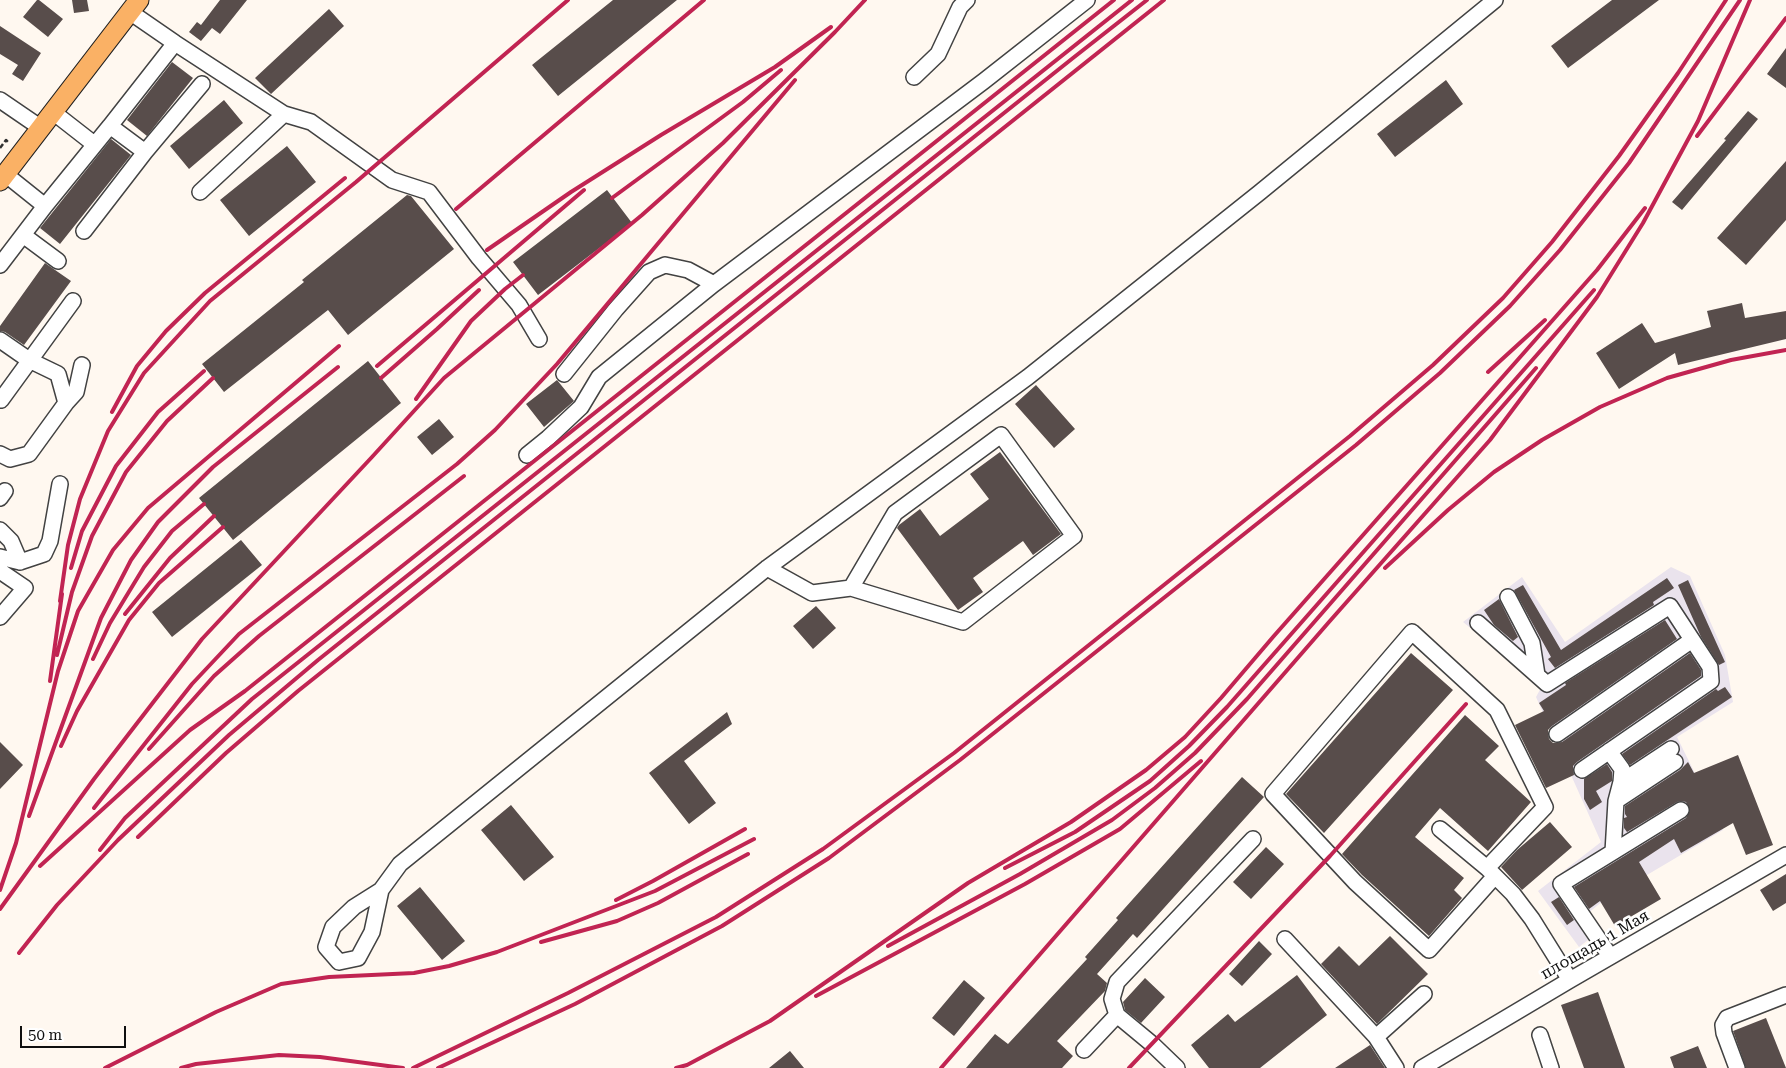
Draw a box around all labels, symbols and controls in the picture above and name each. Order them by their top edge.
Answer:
street label: площадь 1 Мая [1537,906,1653,984]
scale bar [22,1016,129,1048]
text: 50 m [28,1026,62,1044]

